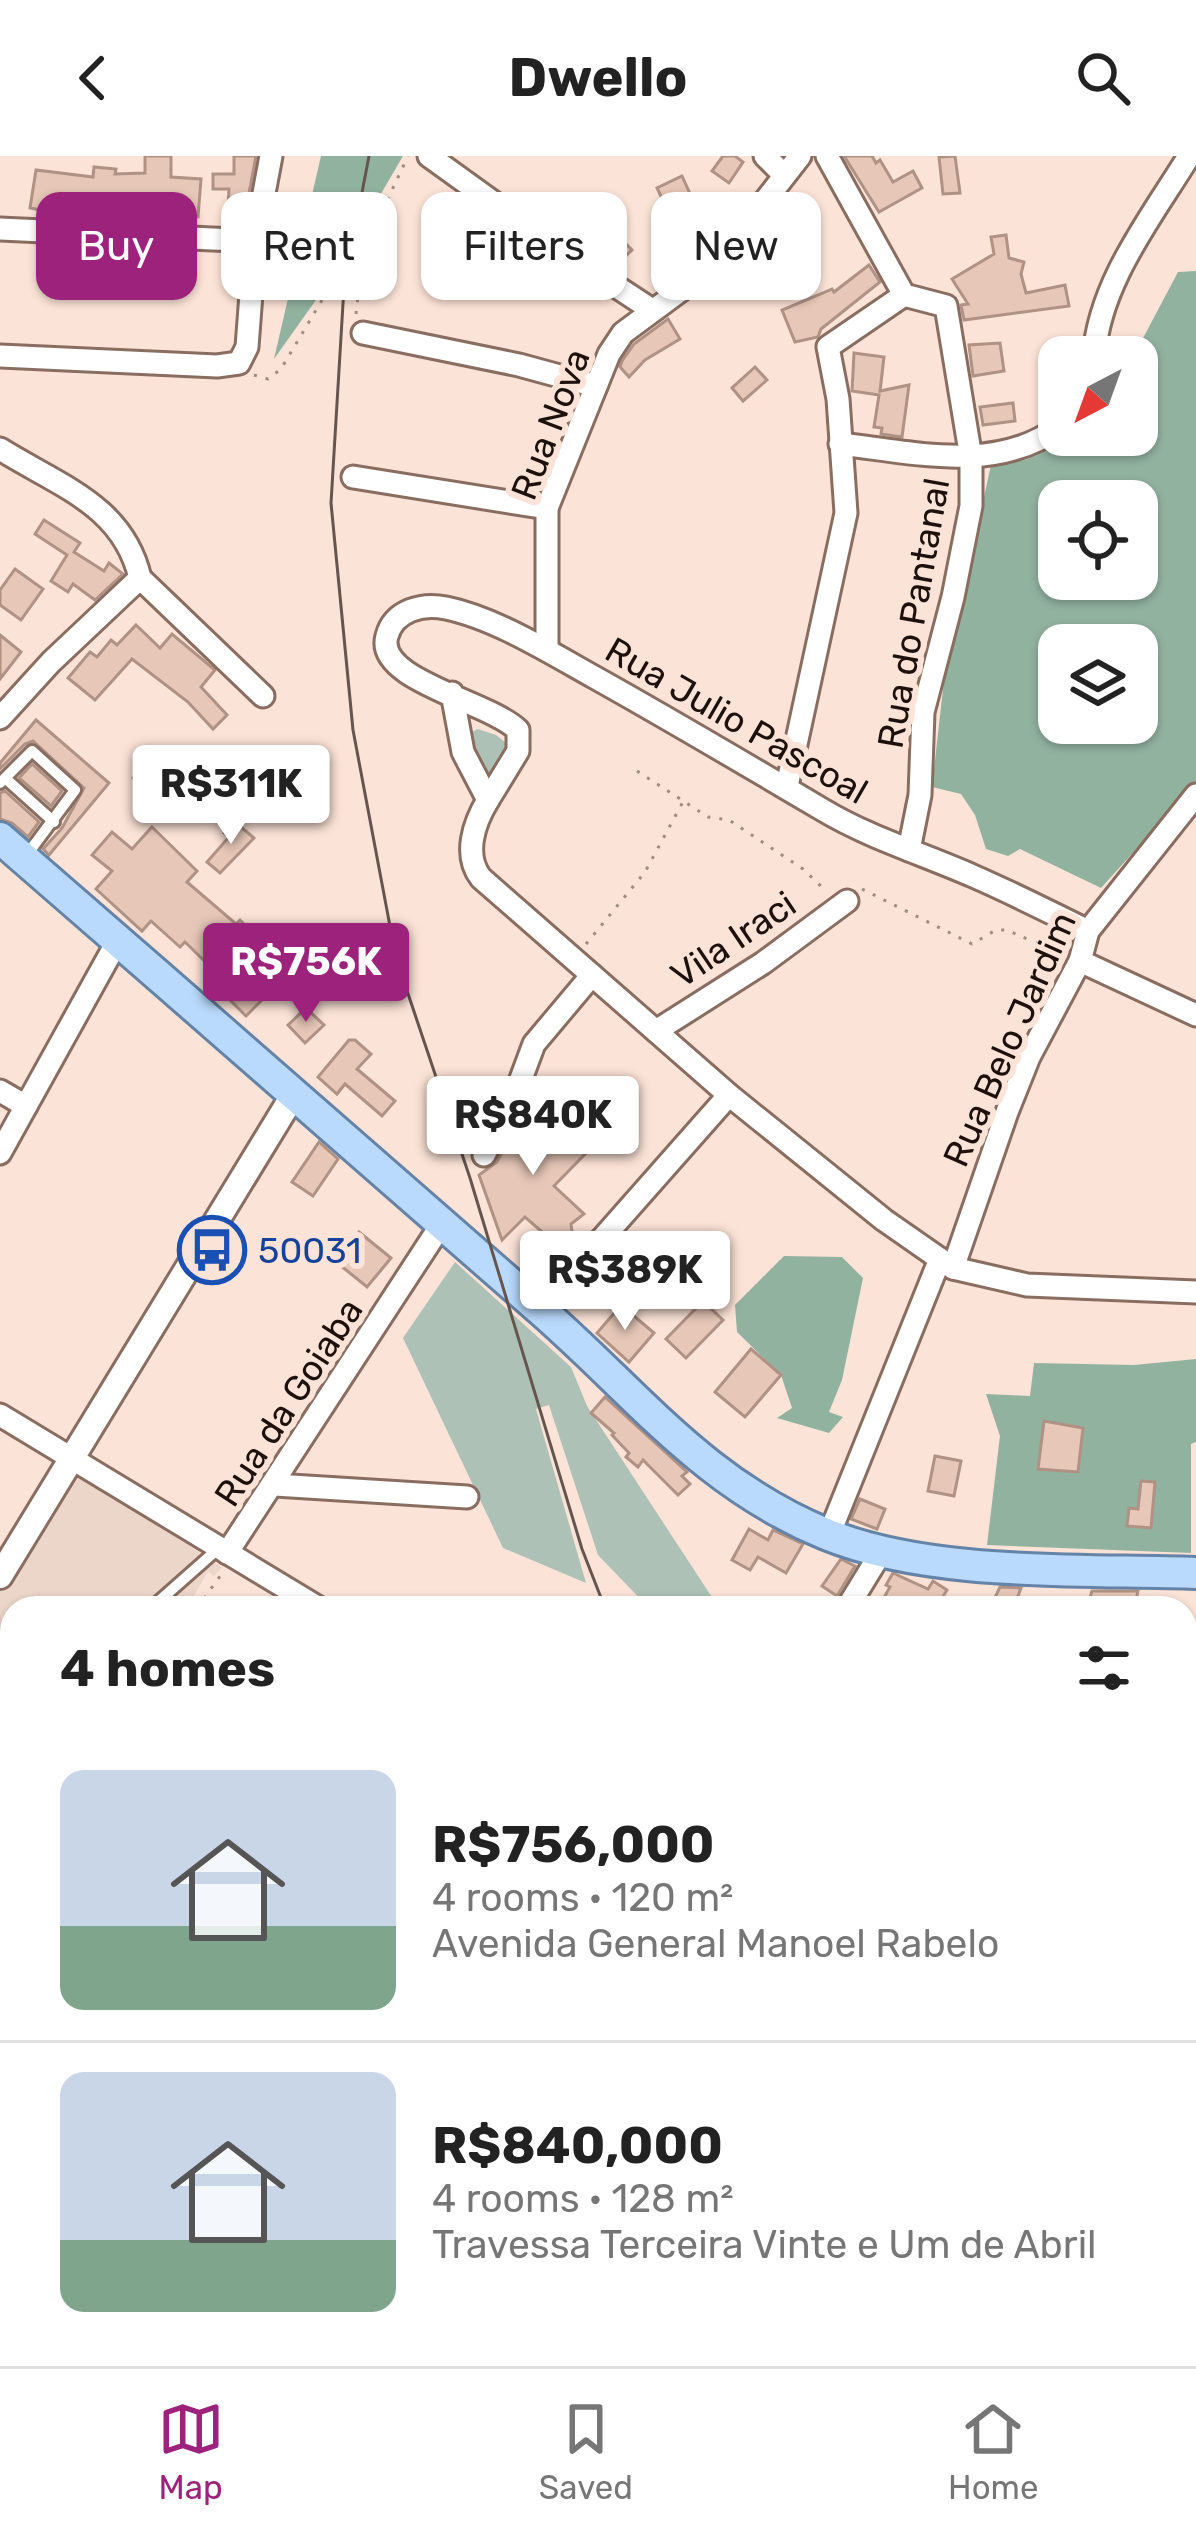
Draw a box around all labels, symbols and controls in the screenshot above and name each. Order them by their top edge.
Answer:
icon: back [60,45,126,111]
icon: search [1070,45,1136,111]
text: Dwello [508,46,688,110]
chip: Buy [36,192,197,300]
chip: Rent [221,192,397,300]
chip: Filters [421,192,627,300]
chip: New [651,192,821,300]
north arrow [1038,336,1158,456]
map controls [1038,336,1158,744]
street label: Rua Nova [502,343,599,506]
street label: Rua do Pantanal [869,475,958,751]
button: locate [1038,480,1158,600]
button: layers [1038,624,1158,744]
street label: Rua Julio Pascoal [598,628,875,813]
pin: R$311K [133,745,329,847]
text: R$311K [160,761,302,807]
street label: Vila Iraci [663,882,804,997]
street label: Rua Belo Jardim [934,905,1085,1173]
pin: R$756K [208,923,404,1025]
text: R$756K [230,939,382,985]
pin: R$840K [435,1076,631,1178]
text: R$840K [454,1092,612,1138]
bus stop icon: 50031 [177,1215,247,1285]
place label: 50031 [258,1229,362,1272]
pin: R$389K [527,1231,723,1333]
text: R$389K [547,1247,703,1293]
street label: Rua da Goiaba [205,1290,372,1514]
icon: filters [1071,1635,1137,1701]
text: 4 homes [60,1638,275,1699]
text: R$756,000 [432,1814,715,1875]
icon: home [156,1818,300,1962]
text: 4 rooms · 120 m² [432,1875,733,1921]
text: Avenida General Manoel Rabelo [432,1921,999,1967]
text: R$840,000 [432,2115,723,2176]
icon: home [156,2120,300,2264]
text: 4 rooms · 128 m² [432,2176,733,2222]
text: Travessa Terceira Vinte e Um de Abril [432,2222,1097,2268]
tab: Map [158,2396,224,2507]
tab: Saved [539,2396,633,2507]
tab: Home [948,2396,1038,2507]

